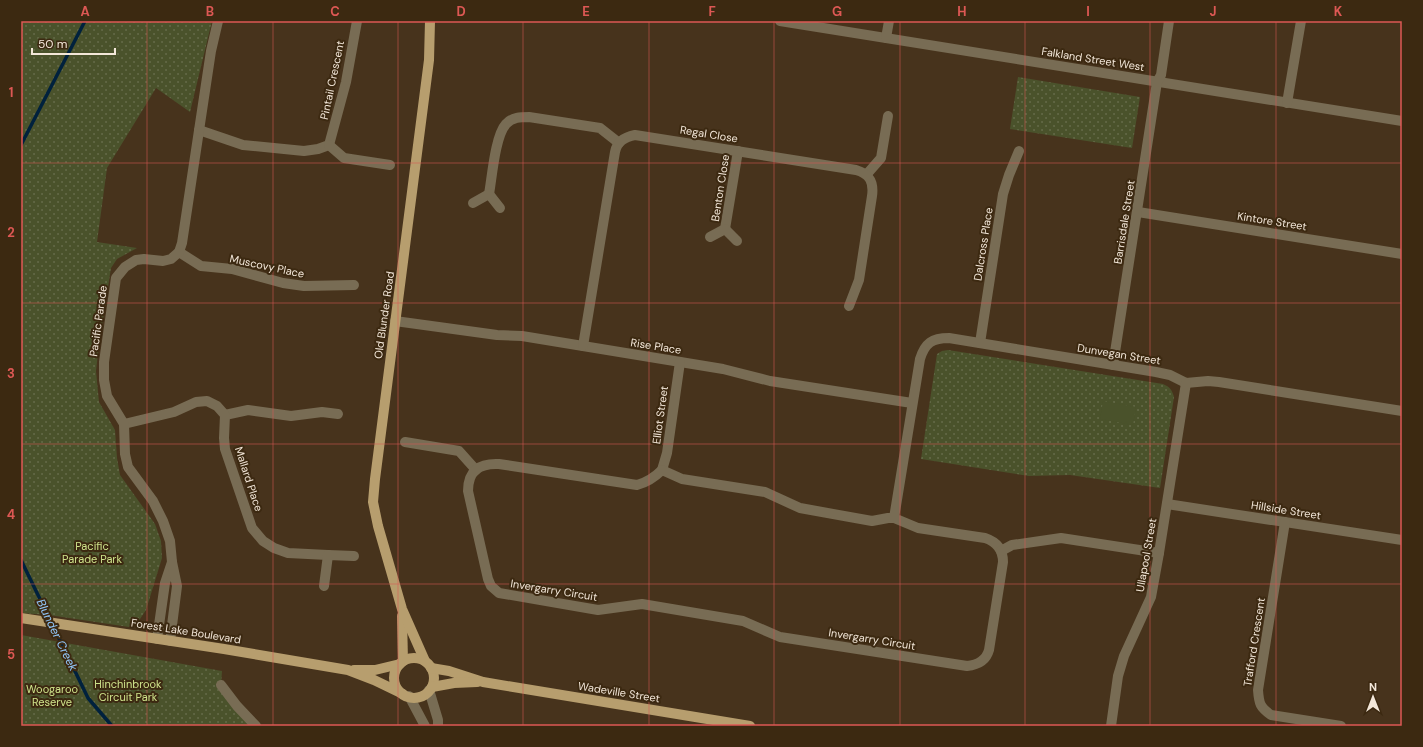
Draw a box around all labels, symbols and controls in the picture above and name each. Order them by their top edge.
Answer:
text: A [80,3,90,20]
text: B [206,3,214,20]
text: C [330,3,340,20]
text: D [456,3,466,20]
text: E [582,3,590,20]
text: F [708,3,716,20]
text: G [832,3,842,20]
text: H [957,3,967,20]
text: I [1086,3,1090,20]
text: J [1209,3,1217,20]
text: K [1334,3,1343,20]
scale bar [32,30,115,56]
text: 50 m [38,36,67,52]
street label: Pintail Crescent [317,39,347,121]
street label: Falkland Street West [1040,44,1146,74]
text: 1 [9,84,13,101]
street label: Regal Close [679,123,739,145]
street label: Benton Close [708,153,732,223]
street label: Barrisdale Street [1110,179,1138,265]
street label: Dalcross Place [970,206,996,282]
street label: Kintore Street [1236,209,1308,233]
text: 2 [7,224,15,241]
street label: Muscovy Place [228,251,306,281]
street label: Old Blunder Road [371,270,397,360]
street label: Pacific Parade [86,284,110,358]
street label: Rise Place [630,335,682,357]
street label: Dunvegan Street [1076,340,1162,368]
text: 3 [7,365,15,382]
street label: Elliot Street [649,385,671,445]
street label: Mallard Place [232,445,266,513]
street label: Hillside Street [1250,498,1322,522]
text: 4 [7,506,15,523]
street label: Ullapool Street [1133,517,1159,593]
park label: Pacific Parade Park [62,539,122,566]
street label: Invergarry Circuit [510,576,598,604]
water label: Blunder Creek [33,596,82,675]
street label: Trafford Crescent [1240,597,1268,687]
street label: Forest Lake Boulevard [130,615,242,647]
street label: Invergarry Circuit [828,625,916,653]
text: 5 [7,646,15,663]
park label: Hinchinbrook Circuit Park [94,677,162,704]
north arrow [1353,677,1393,717]
street label: Wadeville Street [577,679,661,705]
text: N [1369,680,1377,694]
park label: Woogaroo Reserve [26,682,78,709]

